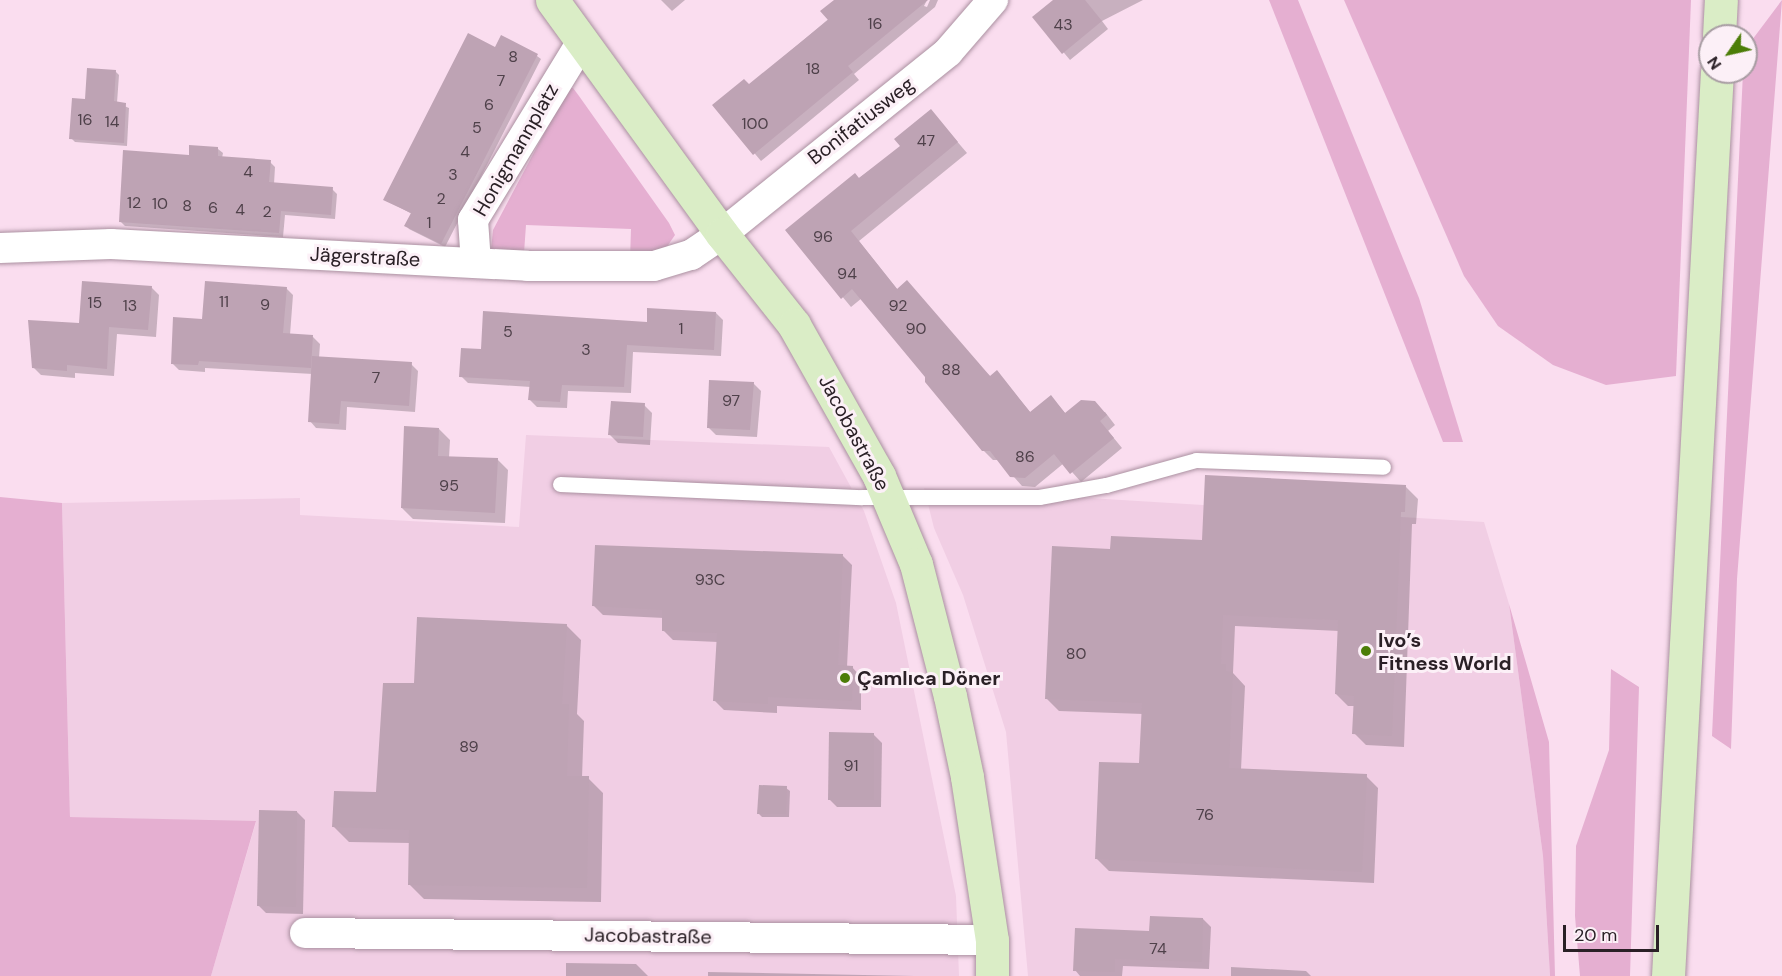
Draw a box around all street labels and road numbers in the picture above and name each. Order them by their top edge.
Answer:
street label: Bonifatiusweg [803,72,919,170]
street label: Honigmannplatz [468,79,564,221]
street label: Jägerstraße [309,242,421,272]
street label: Jacobastraße [813,371,895,495]
street label: Jacobastraße [584,923,712,949]

